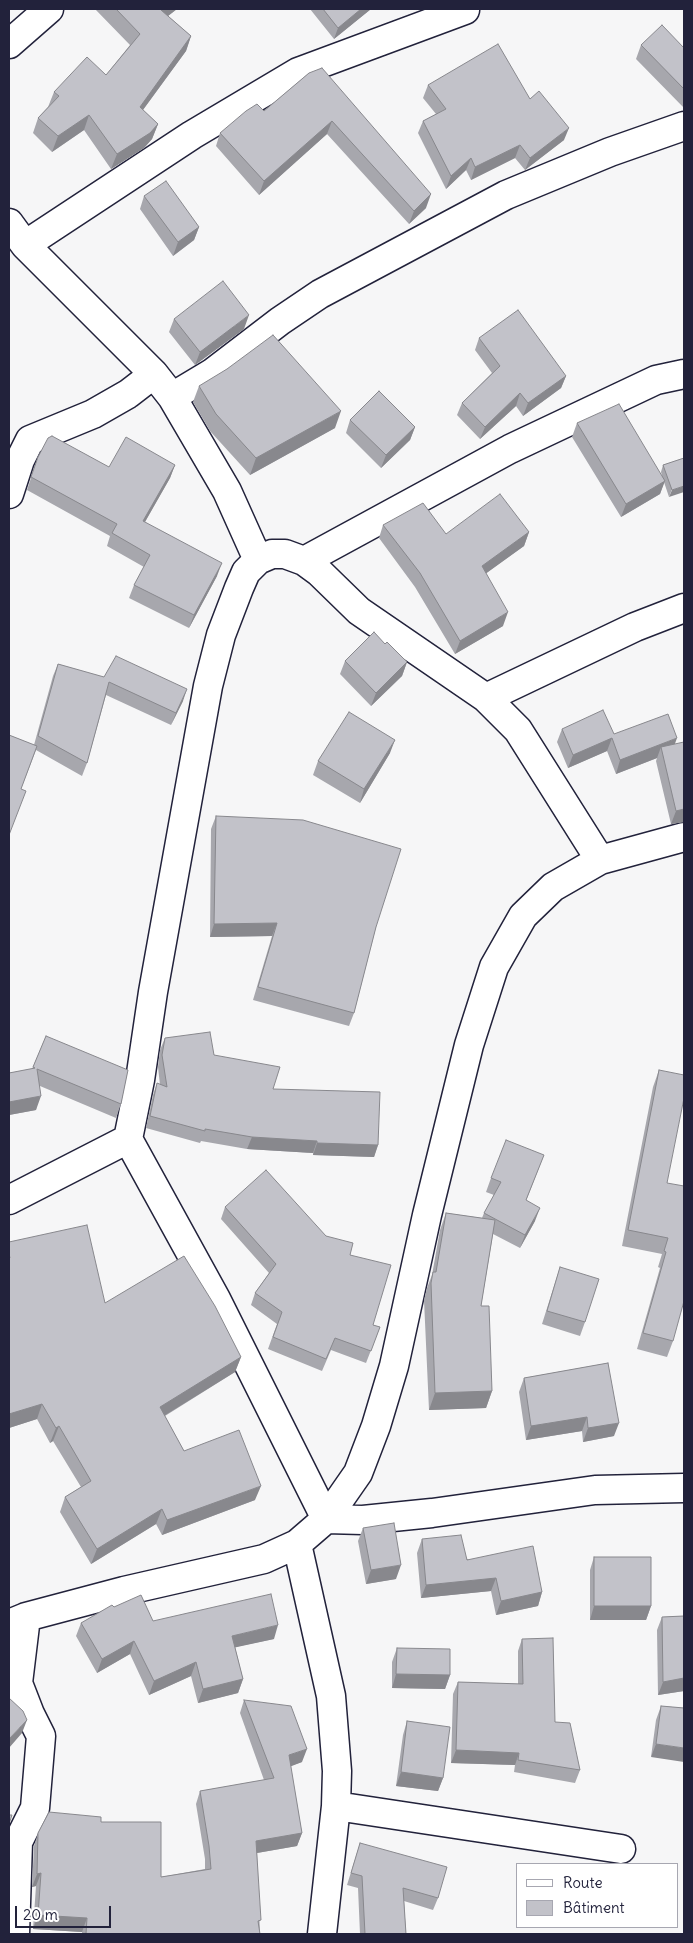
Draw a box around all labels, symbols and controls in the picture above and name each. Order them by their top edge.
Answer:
legend [516,1863,678,1928]
text: Route [563,1873,603,1892]
scale bar [18,1896,114,1928]
text: Bâtiment [563,1898,625,1917]
text: 20 m [23,1905,58,1924]

